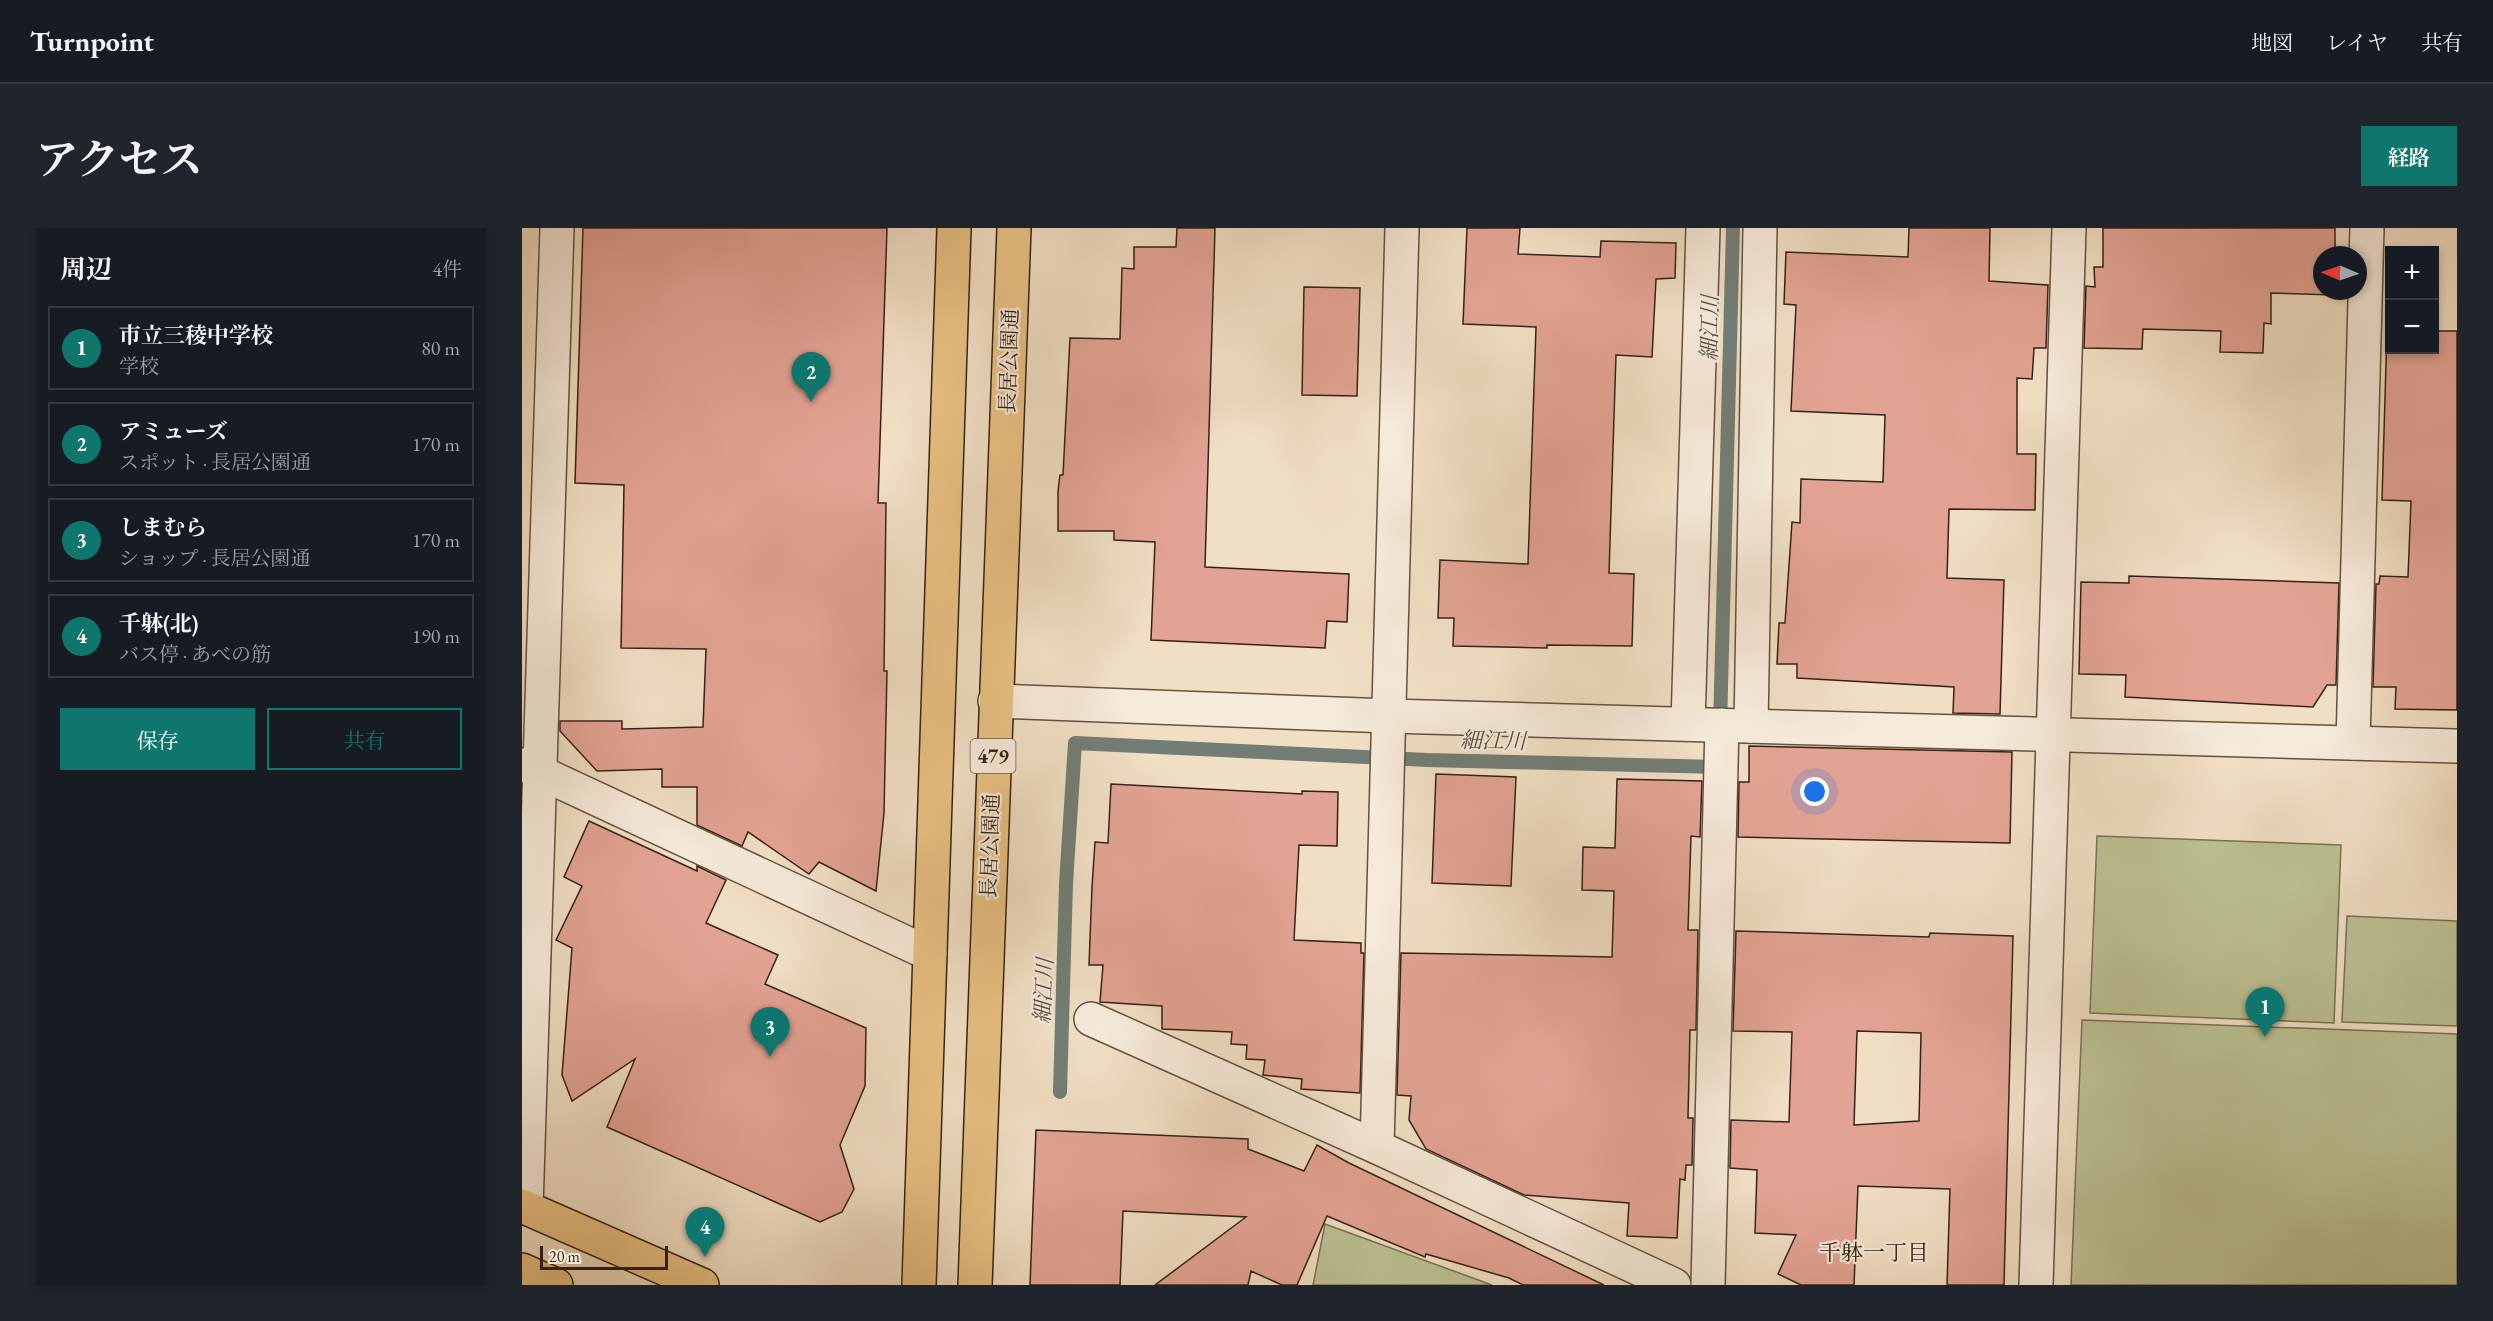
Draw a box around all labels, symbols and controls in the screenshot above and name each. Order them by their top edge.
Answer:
text: Turnpoint [30,23,154,59]
text: 地図 [2251,29,2293,56]
text: レイヤ [2326,29,2388,56]
text: 共有 [2421,29,2463,56]
button: 経路 [2361,126,2457,186]
text: アクセス [36,132,203,187]
north arrow [2313,246,2367,300]
map controls [2385,246,2439,354]
button: + [2385,246,2439,300]
text: 周辺 [60,252,112,286]
text: 4件 [432,256,462,282]
water label: 細江川 [1694,293,1725,361]
button: − [2385,300,2439,354]
street label: 長居公園通 [993,308,1024,414]
text: 市立三稜中学校 [119,321,273,350]
text: 1 [76,335,87,361]
text: 80 m [421,335,460,361]
pin: 2 [792,352,830,402]
text: 学校 [119,353,159,379]
text: アミューズ [119,417,227,446]
text: 2 [76,431,87,457]
text: 170 m [412,431,460,457]
text: スポット · 長居公園通 [119,449,311,475]
text: しまむら [119,513,207,542]
text: 3 [76,527,87,553]
text: 170 m [412,527,460,553]
text: ショップ · 長居公園通 [119,545,311,571]
text: 千躰(北) [119,609,198,638]
text: 4 [76,623,87,649]
text: 190 m [412,623,460,649]
text: バス停 · あべの筋 [119,641,271,667]
button: 保存 [60,708,255,770]
button: 共有 [267,708,462,770]
water label: 細江川 [1460,725,1528,756]
road number: 479 [970,739,1016,773]
your location [1800,777,1829,806]
street label: 長居公園通 [974,793,1005,899]
water label: 細江川 [1027,955,1060,1025]
pin: 1 [2246,988,2284,1037]
pin: 3 [750,1008,790,1057]
pin: 4 [686,1208,724,1257]
district label: 千躰一丁目 [1819,1238,1929,1267]
scale bar [540,1243,668,1270]
text: 20 m [549,1246,580,1267]

